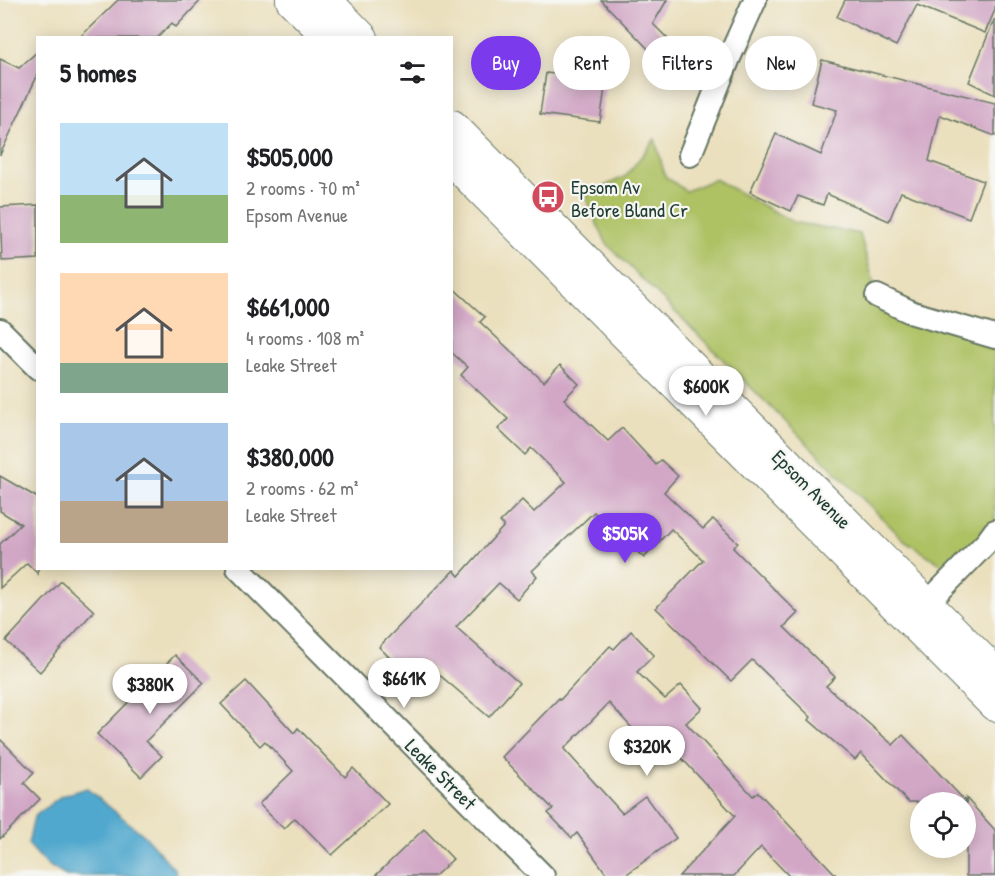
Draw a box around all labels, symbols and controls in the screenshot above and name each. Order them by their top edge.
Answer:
chip: Buy [471,36,541,90]
chip: Rent [553,36,630,90]
chip: Filters [642,36,733,90]
chip: New [745,36,817,90]
text: 5 homes [60,55,136,90]
icon: filters [396,56,429,89]
text: $505,000 [246,139,333,174]
icon: home [108,147,180,219]
place label: Epsom Av Before Bland Cr [571,173,688,223]
text: 2 rooms · 70 m² [246,174,360,201]
bus stop icon: Epsom Av Before Bland Cr [530,179,566,215]
text: Epsom Avenue [246,201,348,228]
text: $661,000 [246,289,330,324]
icon: home [108,297,180,369]
text: 4 rooms · 108 m² [246,324,364,351]
text: Leake Street [246,351,337,378]
pin: $600K [664,366,748,417]
text: $600K [683,372,729,399]
text: $380,000 [246,439,334,474]
street label: Epsom Avenue [766,443,858,535]
icon: home [108,447,180,519]
text: 2 rooms · 62 m² [246,474,358,501]
text: Leake Street [246,501,337,528]
pin: $505K [583,513,667,564]
text: $505K [602,519,648,546]
pin: $661K [362,658,446,709]
pin: $380K [108,664,192,715]
text: $661K [382,664,426,691]
text: $380K [126,670,174,697]
pin: $320K [605,726,689,777]
street label: Leake Street [399,732,483,816]
text: $320K [623,732,671,759]
map controls [910,792,976,858]
button: locate [910,792,976,858]

